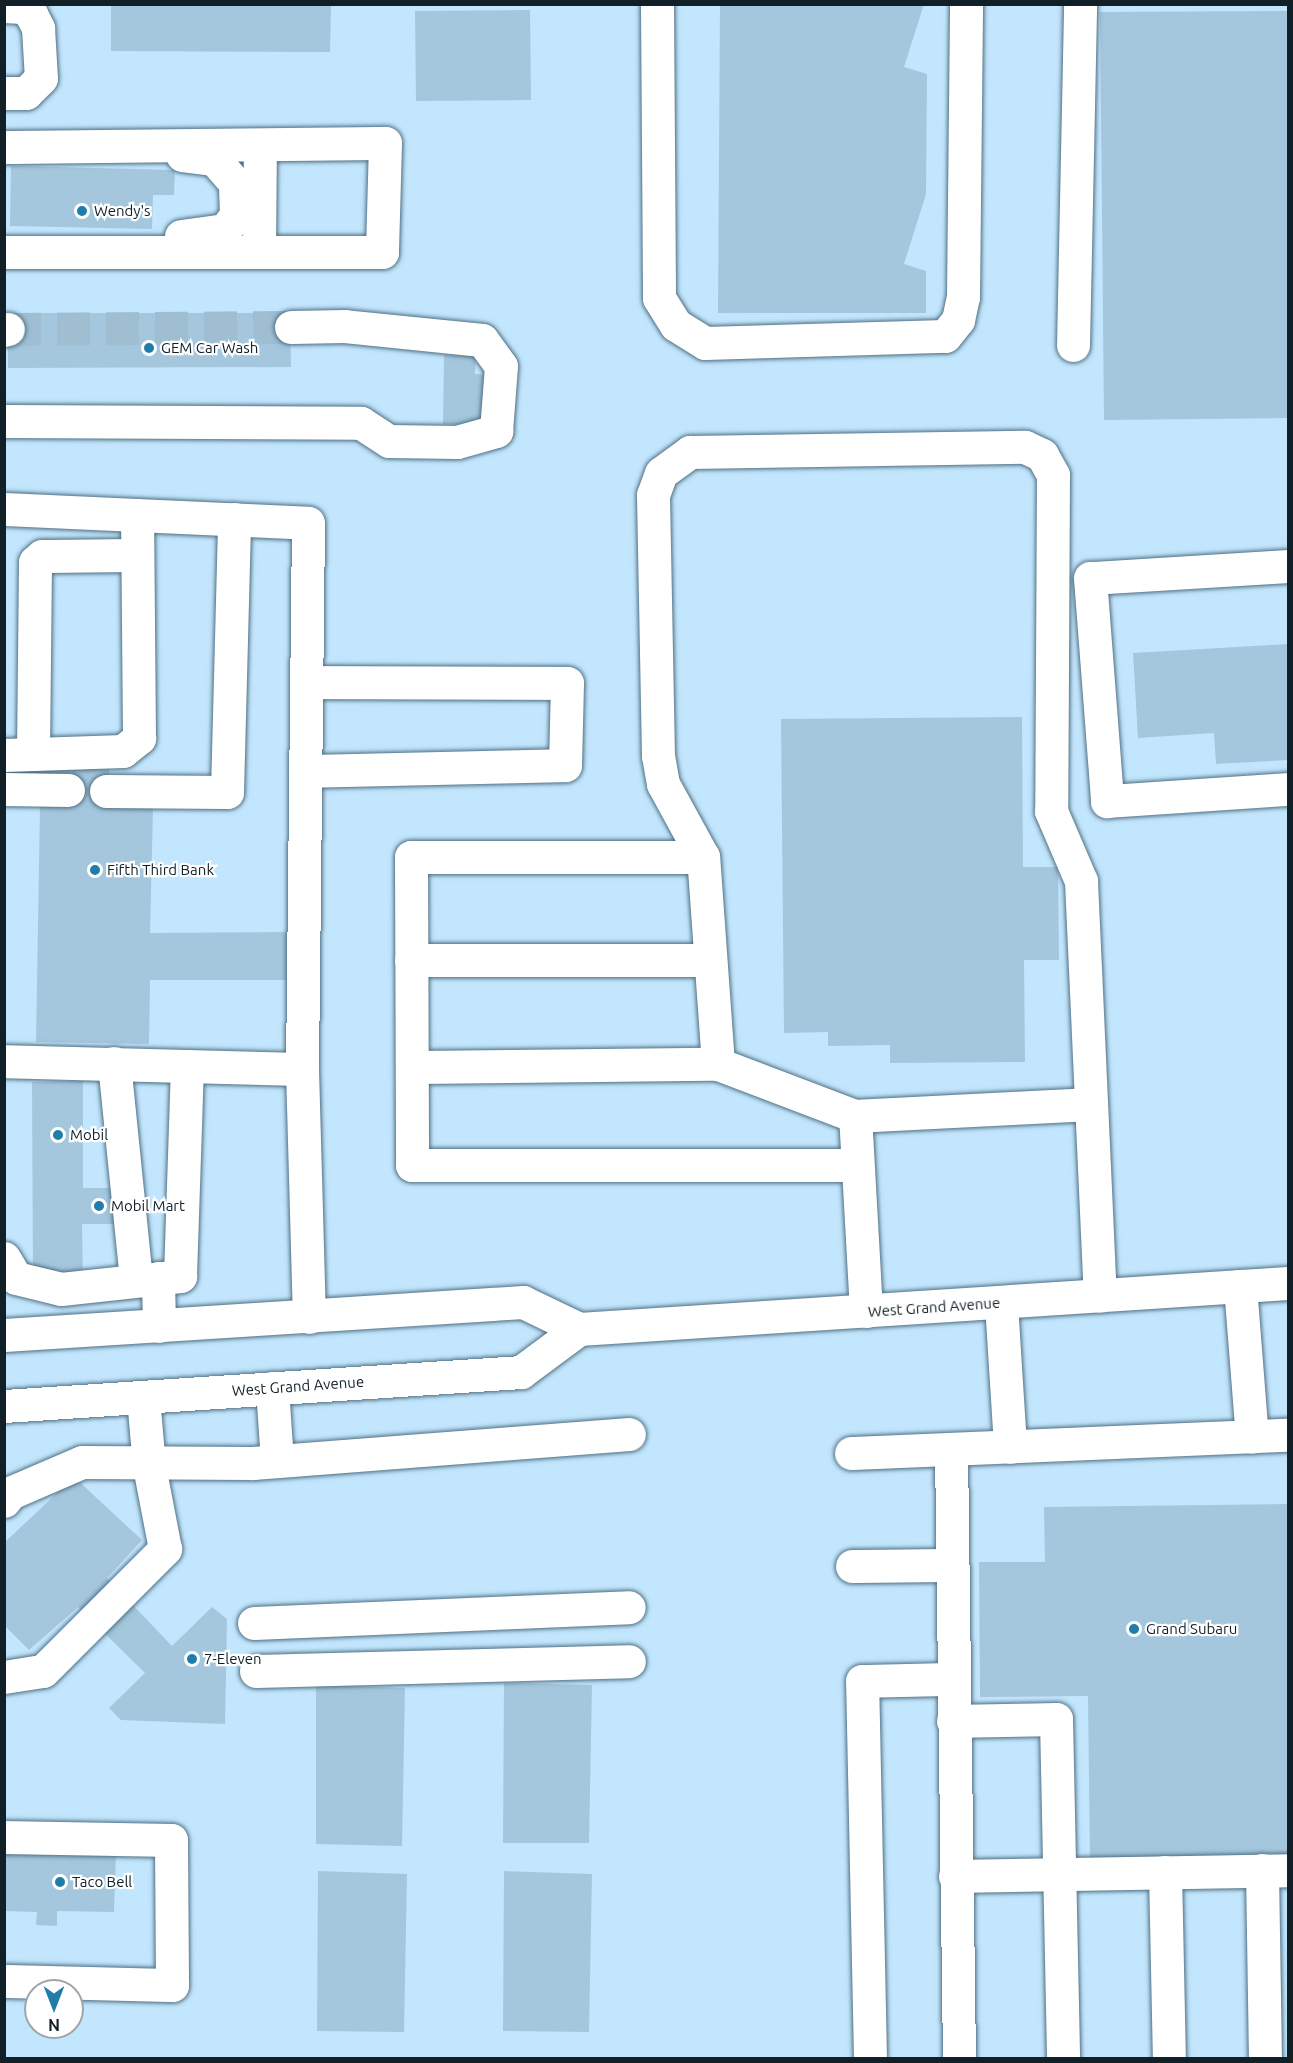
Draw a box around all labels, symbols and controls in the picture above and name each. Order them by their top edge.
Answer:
place label: Wendy's [94,202,151,220]
marker: Wendy's [75,204,89,218]
place label: GEM Car Wash [161,339,258,357]
marker: GEM Car Wash [142,341,156,355]
place label: Fifth Third Bank [107,861,214,879]
marker: Fifth Third Bank [88,863,102,877]
place label: Mobil [70,1126,108,1144]
marker: Mobil [51,1128,65,1142]
place label: Mobil Mart [111,1197,185,1215]
marker: Mobil Mart [92,1199,106,1213]
street label: West Grand Avenue [867,1293,1001,1321]
street label: West Grand Avenue [231,1372,365,1400]
place label: Grand Subaru [1146,1620,1237,1638]
marker: Grand Subaru [1127,1622,1141,1636]
place label: 7-Eleven [204,1650,262,1668]
marker: 7-Eleven [185,1652,199,1666]
place label: Taco Bell [72,1873,132,1891]
marker: Taco Bell [53,1875,67,1889]
north arrow [24,1979,84,2039]
text: N [48,2016,60,2034]

